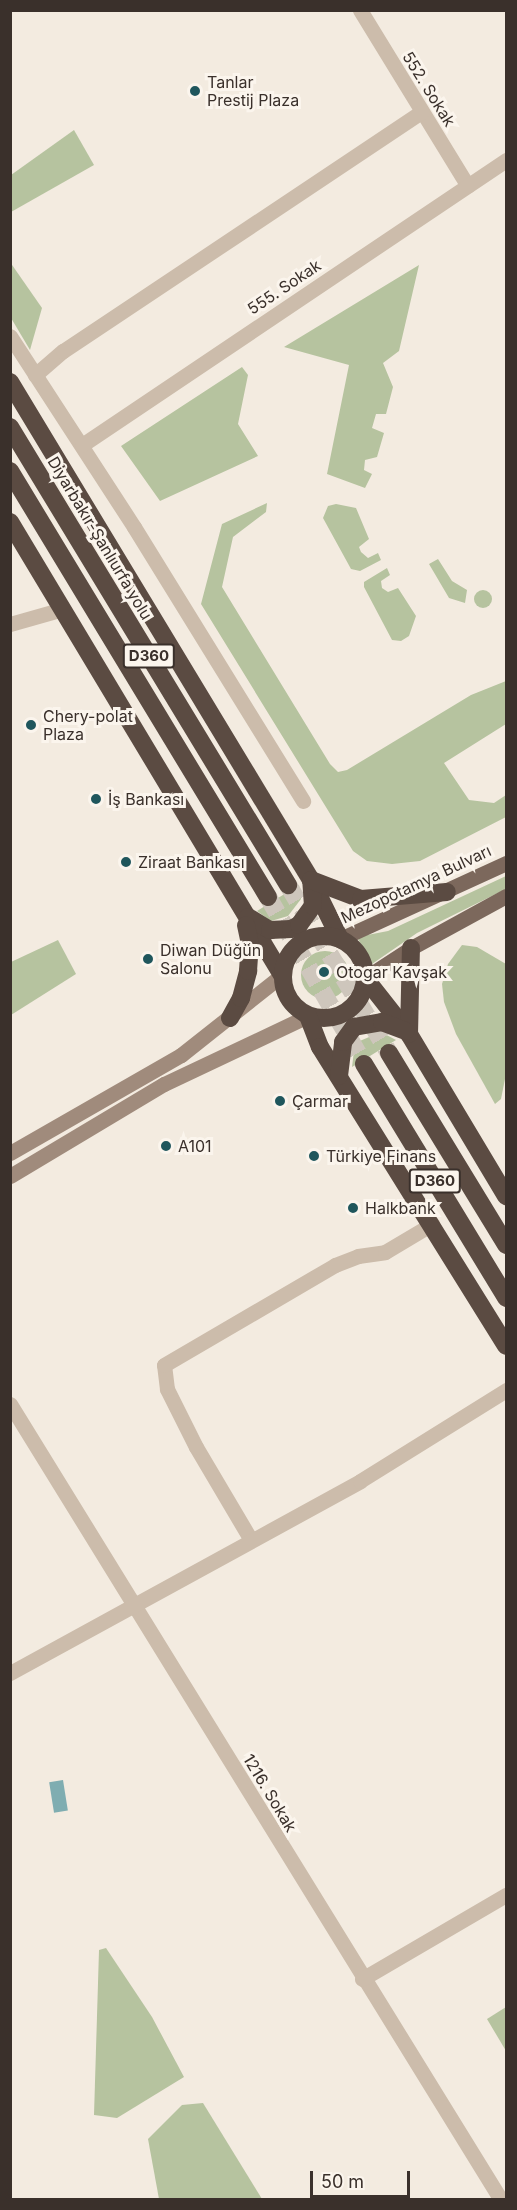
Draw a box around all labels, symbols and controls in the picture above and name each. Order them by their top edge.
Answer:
street label: 552. Sokak [398,48,460,130]
place label: Tanlar Prestij Plaza [207,72,299,110]
marker: Tanlar Prestij Plaza [188,84,202,98]
street label: 555. Sokak [244,255,324,319]
street label: Diyarbakır-Şanlıurfa yolu [44,453,156,623]
road number: D360 [122,644,176,668]
place label: Chery-polat Plaza [43,706,133,744]
marker: Chery-polat Plaza [24,718,38,732]
place label: İş Bankası [108,789,184,809]
marker: İş Bankası [89,792,103,806]
street label: Mezopotamya Bulvarı [338,841,494,927]
place label: Ziraat Bankası [138,852,245,872]
marker: Ziraat Bankası [119,855,133,869]
place label: Diwan Düğün Salonu [160,940,261,978]
marker: Diwan Düğün Salonu [141,952,155,966]
place label: Otogar Kavşak [336,962,447,982]
marker: Otogar Kavşak [317,965,331,979]
place label: Çarmar [292,1091,348,1111]
marker: Çarmar [273,1094,287,1108]
place label: A101 [178,1136,212,1156]
marker: A101 [159,1139,173,1153]
place label: Türkiye Finans [326,1146,436,1166]
marker: Türkiye Finans [307,1149,321,1163]
road number: D360 [408,1169,462,1193]
place label: Halkbank [365,1198,436,1218]
marker: Halkbank [346,1201,360,1215]
street label: 1216. Sokak [239,1750,301,1836]
scale bar [313,2159,414,2197]
text: 50 m [321,2171,364,2192]

